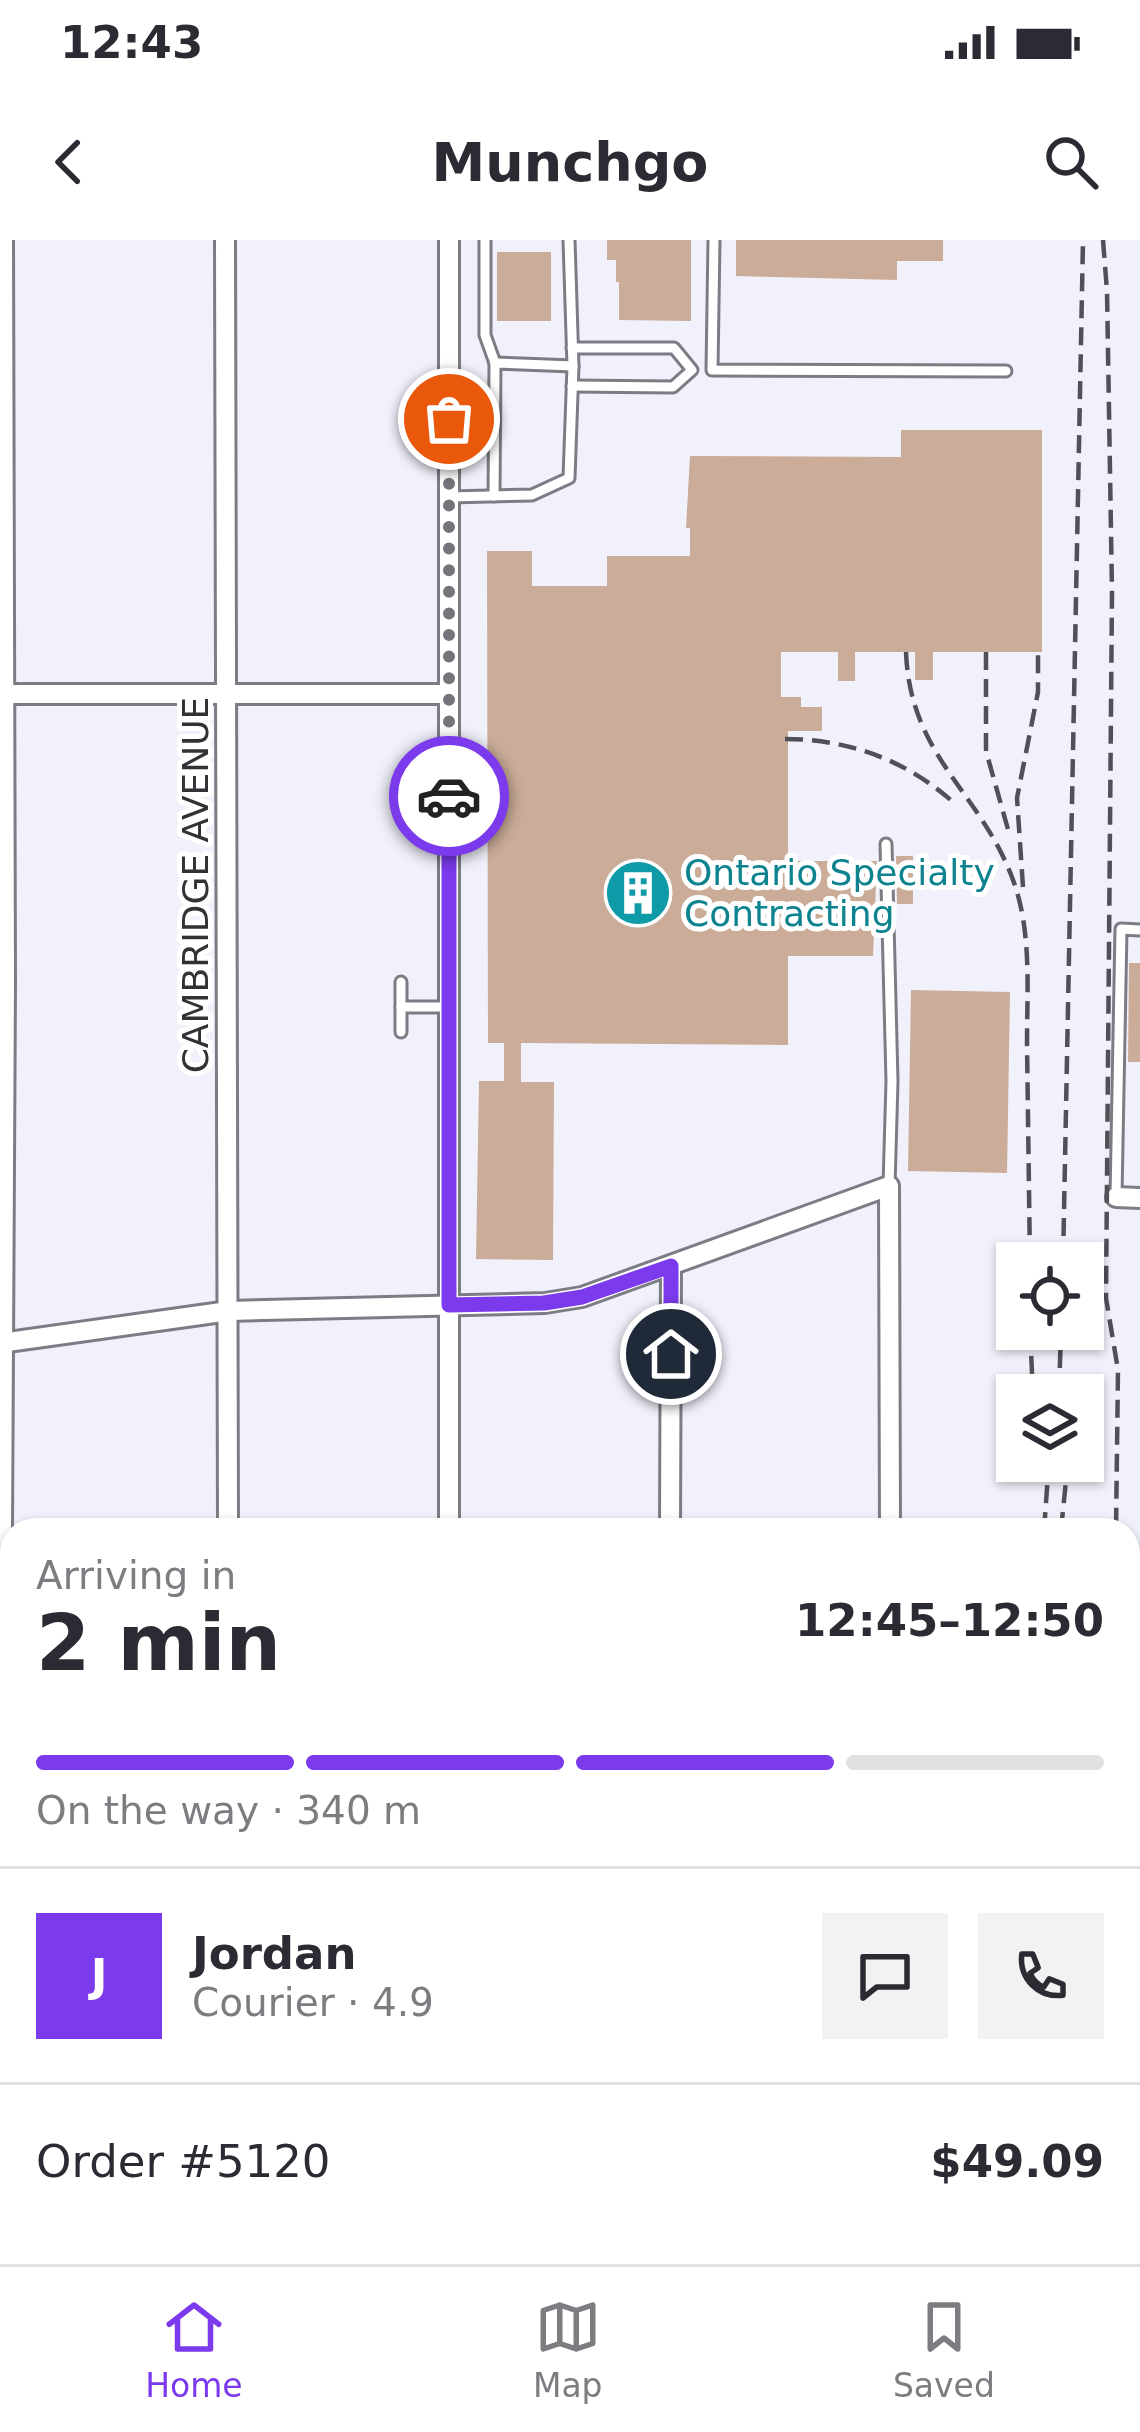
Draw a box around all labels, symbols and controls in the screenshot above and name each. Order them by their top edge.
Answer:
text: 12:43 [60,16,203,69]
icon: back [36,129,102,195]
icon: search [1038,129,1104,195]
text: Munchgo [432,131,708,194]
pin [398,368,500,470]
icon: bag [416,386,482,452]
street label: CAMBRIDGE AVENUE [175,697,216,1073]
courier [389,736,509,856]
icon: car [416,763,482,829]
place label: Ontario Specialty Contracting [684,852,995,934]
building icon: Ontario Specialty Contracting [603,858,673,928]
map controls [996,1242,1104,1482]
button: locate [996,1242,1104,1350]
pin [620,1303,722,1405]
icon: home [638,1321,704,1387]
button: layers [996,1374,1104,1482]
text: Arriving in [36,1553,236,1598]
text: 12:45–12:50 [795,1594,1104,1647]
text: 2 min [36,1598,281,1688]
text: On the way · 340 m [36,1788,421,1833]
button: chat [822,1913,948,2039]
button: phone [978,1913,1104,2039]
text: Jordan [192,1927,356,1980]
text: J [91,1949,107,2002]
text: Courier · 4.9 [192,1980,434,2025]
text: Order #5120 [36,2135,330,2188]
text: $49.09 [930,2135,1104,2188]
tab: Home [145,2294,243,2405]
tab: Map [533,2294,603,2405]
tab: Saved [893,2294,995,2405]

